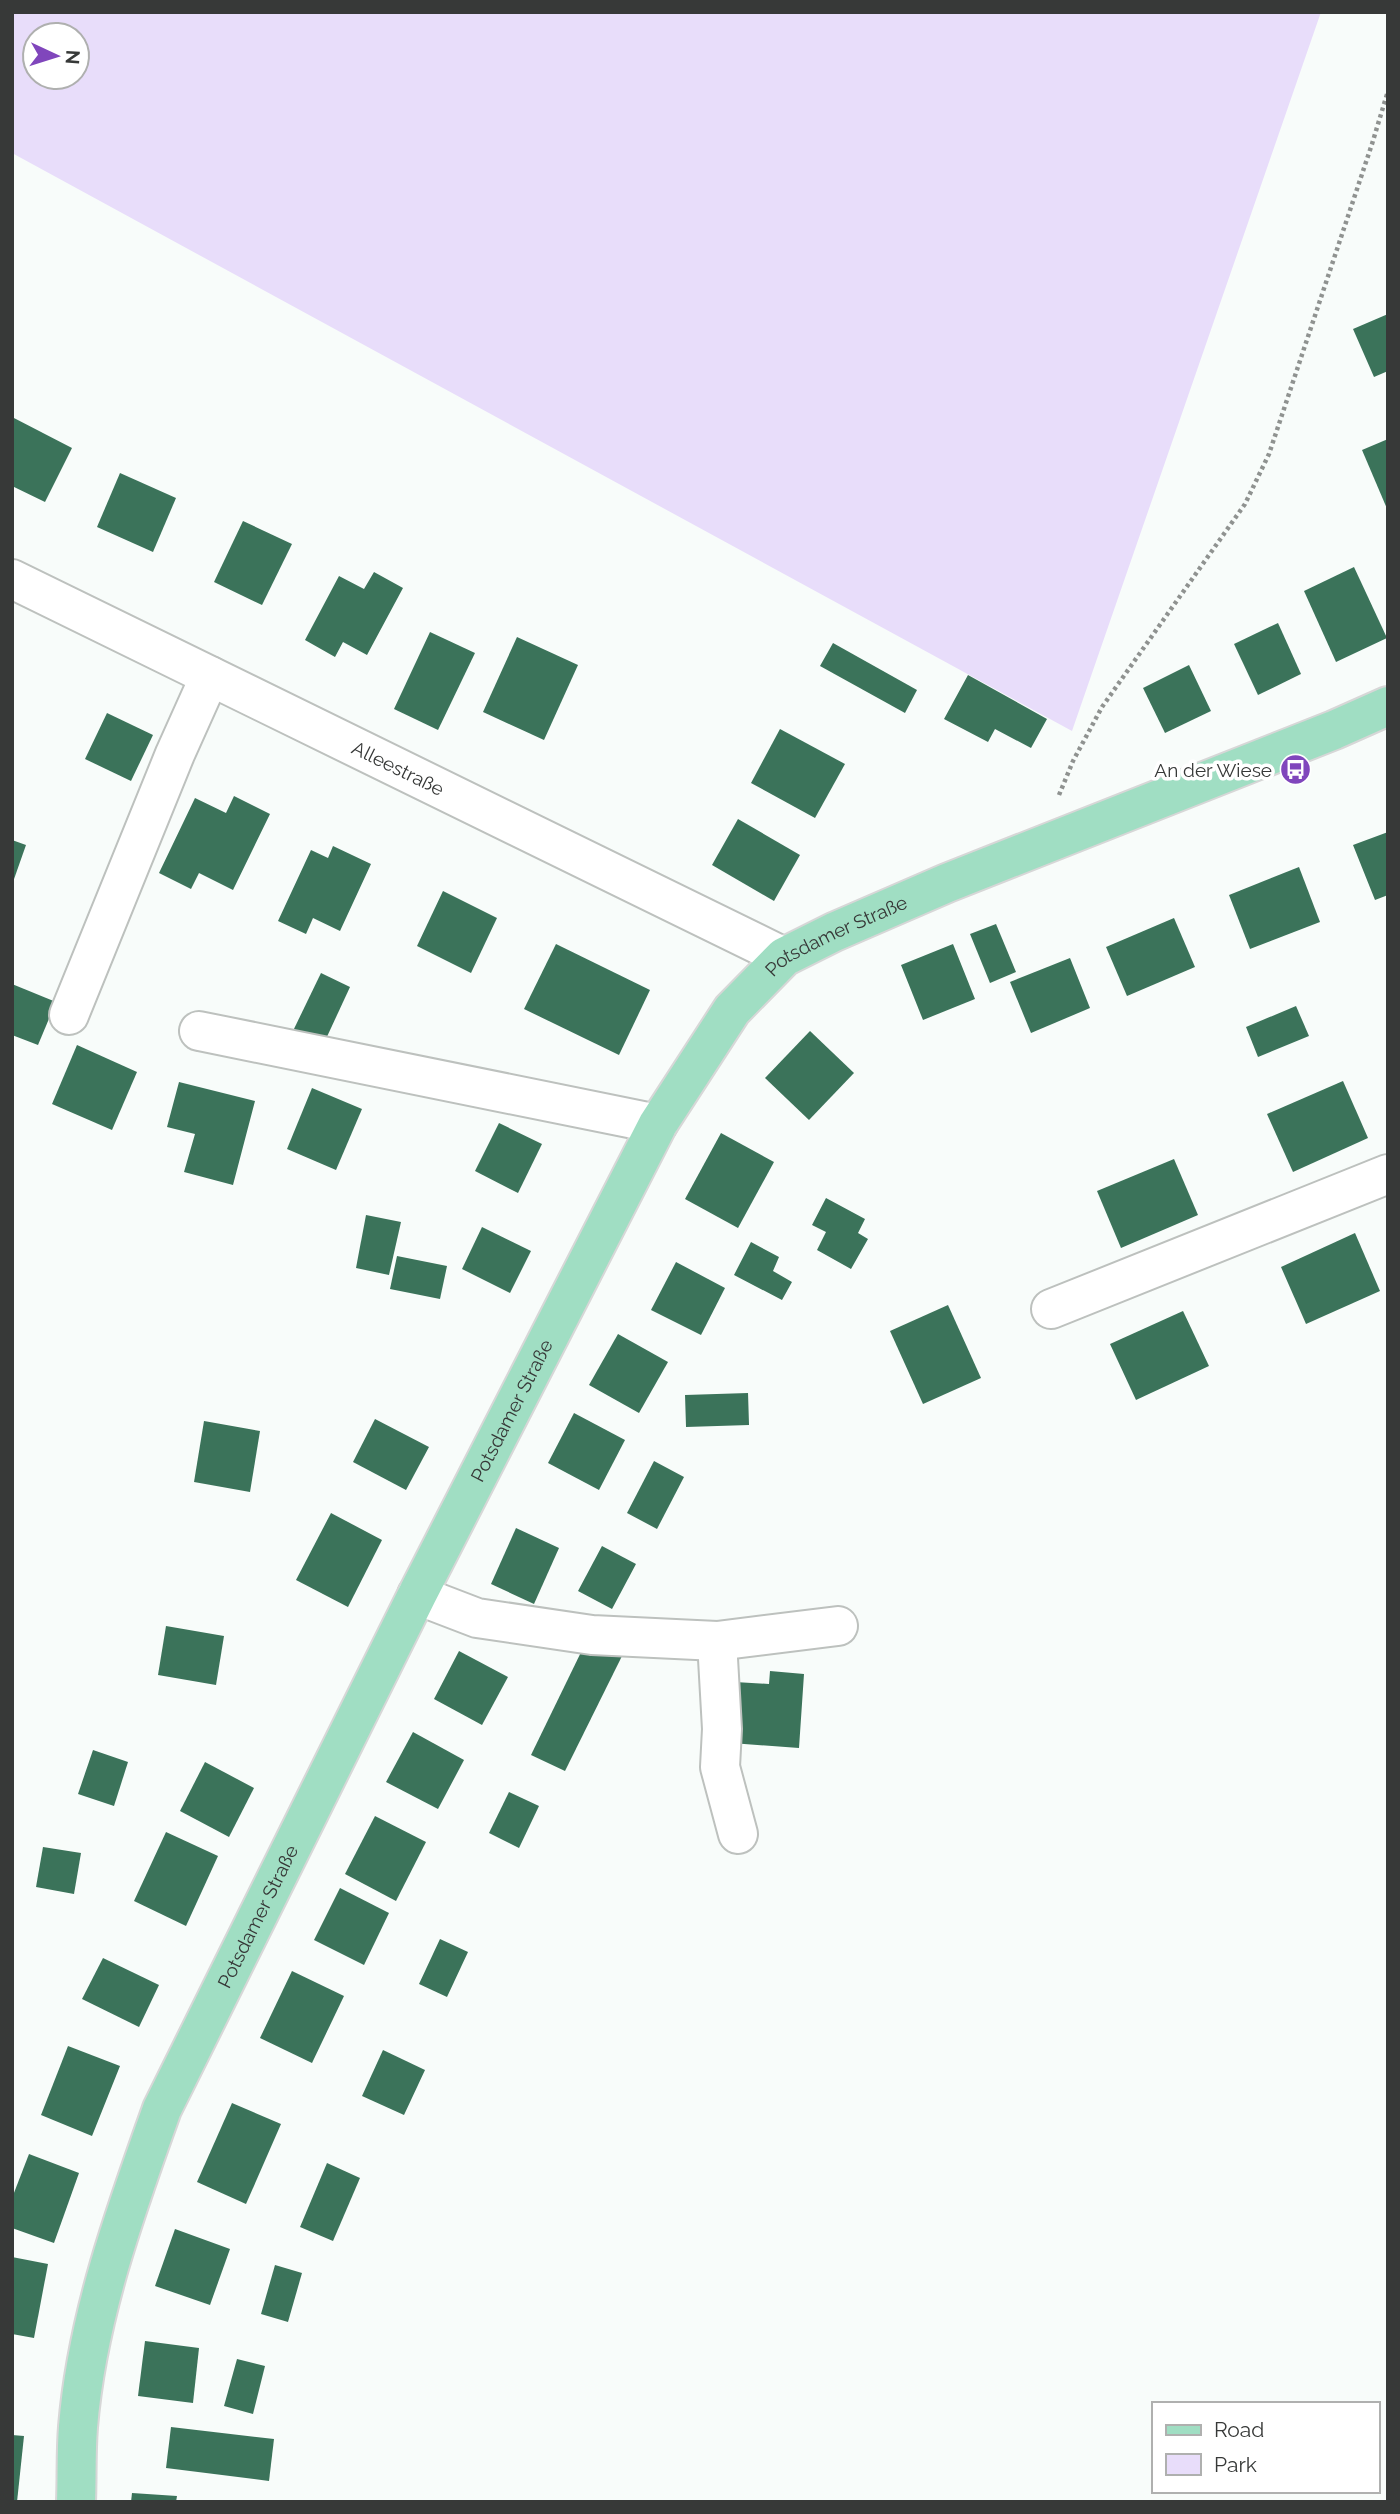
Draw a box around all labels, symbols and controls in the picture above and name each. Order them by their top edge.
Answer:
north arrow [21,21,91,91]
text: N [61,49,84,65]
street label: Alleestraße [349,736,448,800]
bus stop icon: An der Wiese [1278,753,1312,787]
place label: An der Wiese [1154,759,1272,781]
street label: Potsdamer Straße [761,891,910,981]
street label: Potsdamer Straße [466,1336,557,1485]
street label: Potsdamer Straße [213,1841,302,1991]
legend [1152,2402,1379,2493]
text: Road [1214,2417,1264,2442]
text: Park [1214,2452,1257,2477]

